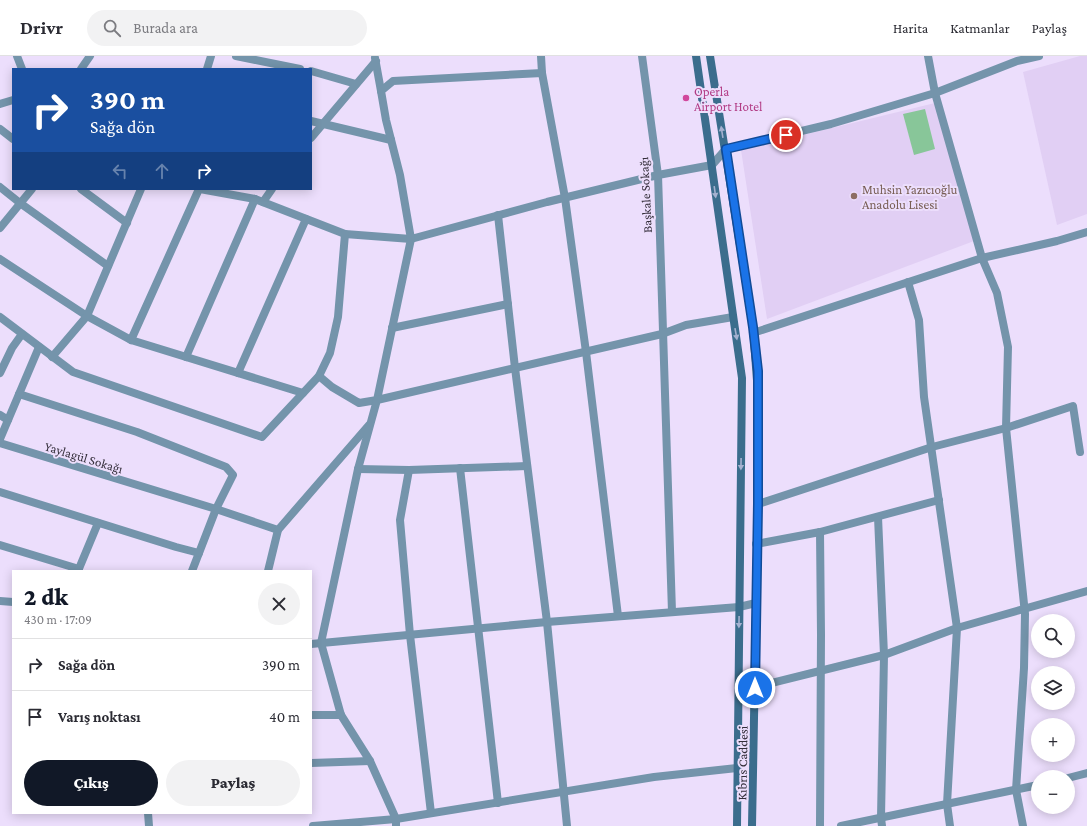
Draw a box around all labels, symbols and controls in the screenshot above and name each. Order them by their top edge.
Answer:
search box [87,10,367,46]
text: Drivr [20,17,63,38]
icon: search [101,17,123,39]
text: Burada ara [133,20,198,36]
text: Harita [893,20,928,36]
text: Katmanlar [950,20,1010,36]
text: Paylaş [1032,20,1067,36]
icon: right [24,84,76,136]
text: 390 m [90,84,165,115]
place label: Operla Airport Hotel [694,84,763,114]
marker: Operla Airport Hotel [681,93,691,103]
text: Sağa dön [90,117,155,137]
pin [769,118,803,152]
icon: arrive [775,124,797,146]
one-way arrow [719,126,725,138]
street label: Başkale Sokağı [636,156,655,233]
icon: left [109,160,131,182]
icon: ahead [151,160,173,182]
icon: right [193,160,215,182]
place label: Muhsin Yazıcıoğlu Anadolu Lisesi [862,182,958,212]
one-way arrow [712,185,719,198]
marker: Muhsin Yazıcıoğlu Anadolu Lisesi [849,191,859,201]
one-way arrow [733,328,739,340]
street label: Yaylagül Sokağı [43,438,125,477]
one-way arrow [738,458,744,471]
text: 2 dk [24,583,68,610]
button: close [258,583,300,625]
text: 430 m · 17:09 [24,612,92,627]
map controls [1031,614,1075,814]
button: search [1031,614,1075,658]
one-way arrow [736,616,742,629]
icon: right [24,654,46,676]
text: Sağa dön [58,657,115,673]
text: 390 m [262,657,300,673]
button: layers [1031,666,1075,710]
position arrow [734,667,776,709]
icon: arrive [24,706,46,728]
text: Varış noktası [58,709,141,725]
text: 40 m [269,709,300,725]
button: + [1031,718,1075,762]
street label: Kıbrıs Caddesi [734,725,751,800]
button: Çıkış [24,760,158,806]
button: Paylaş [166,760,300,806]
button: − [1031,770,1075,814]

